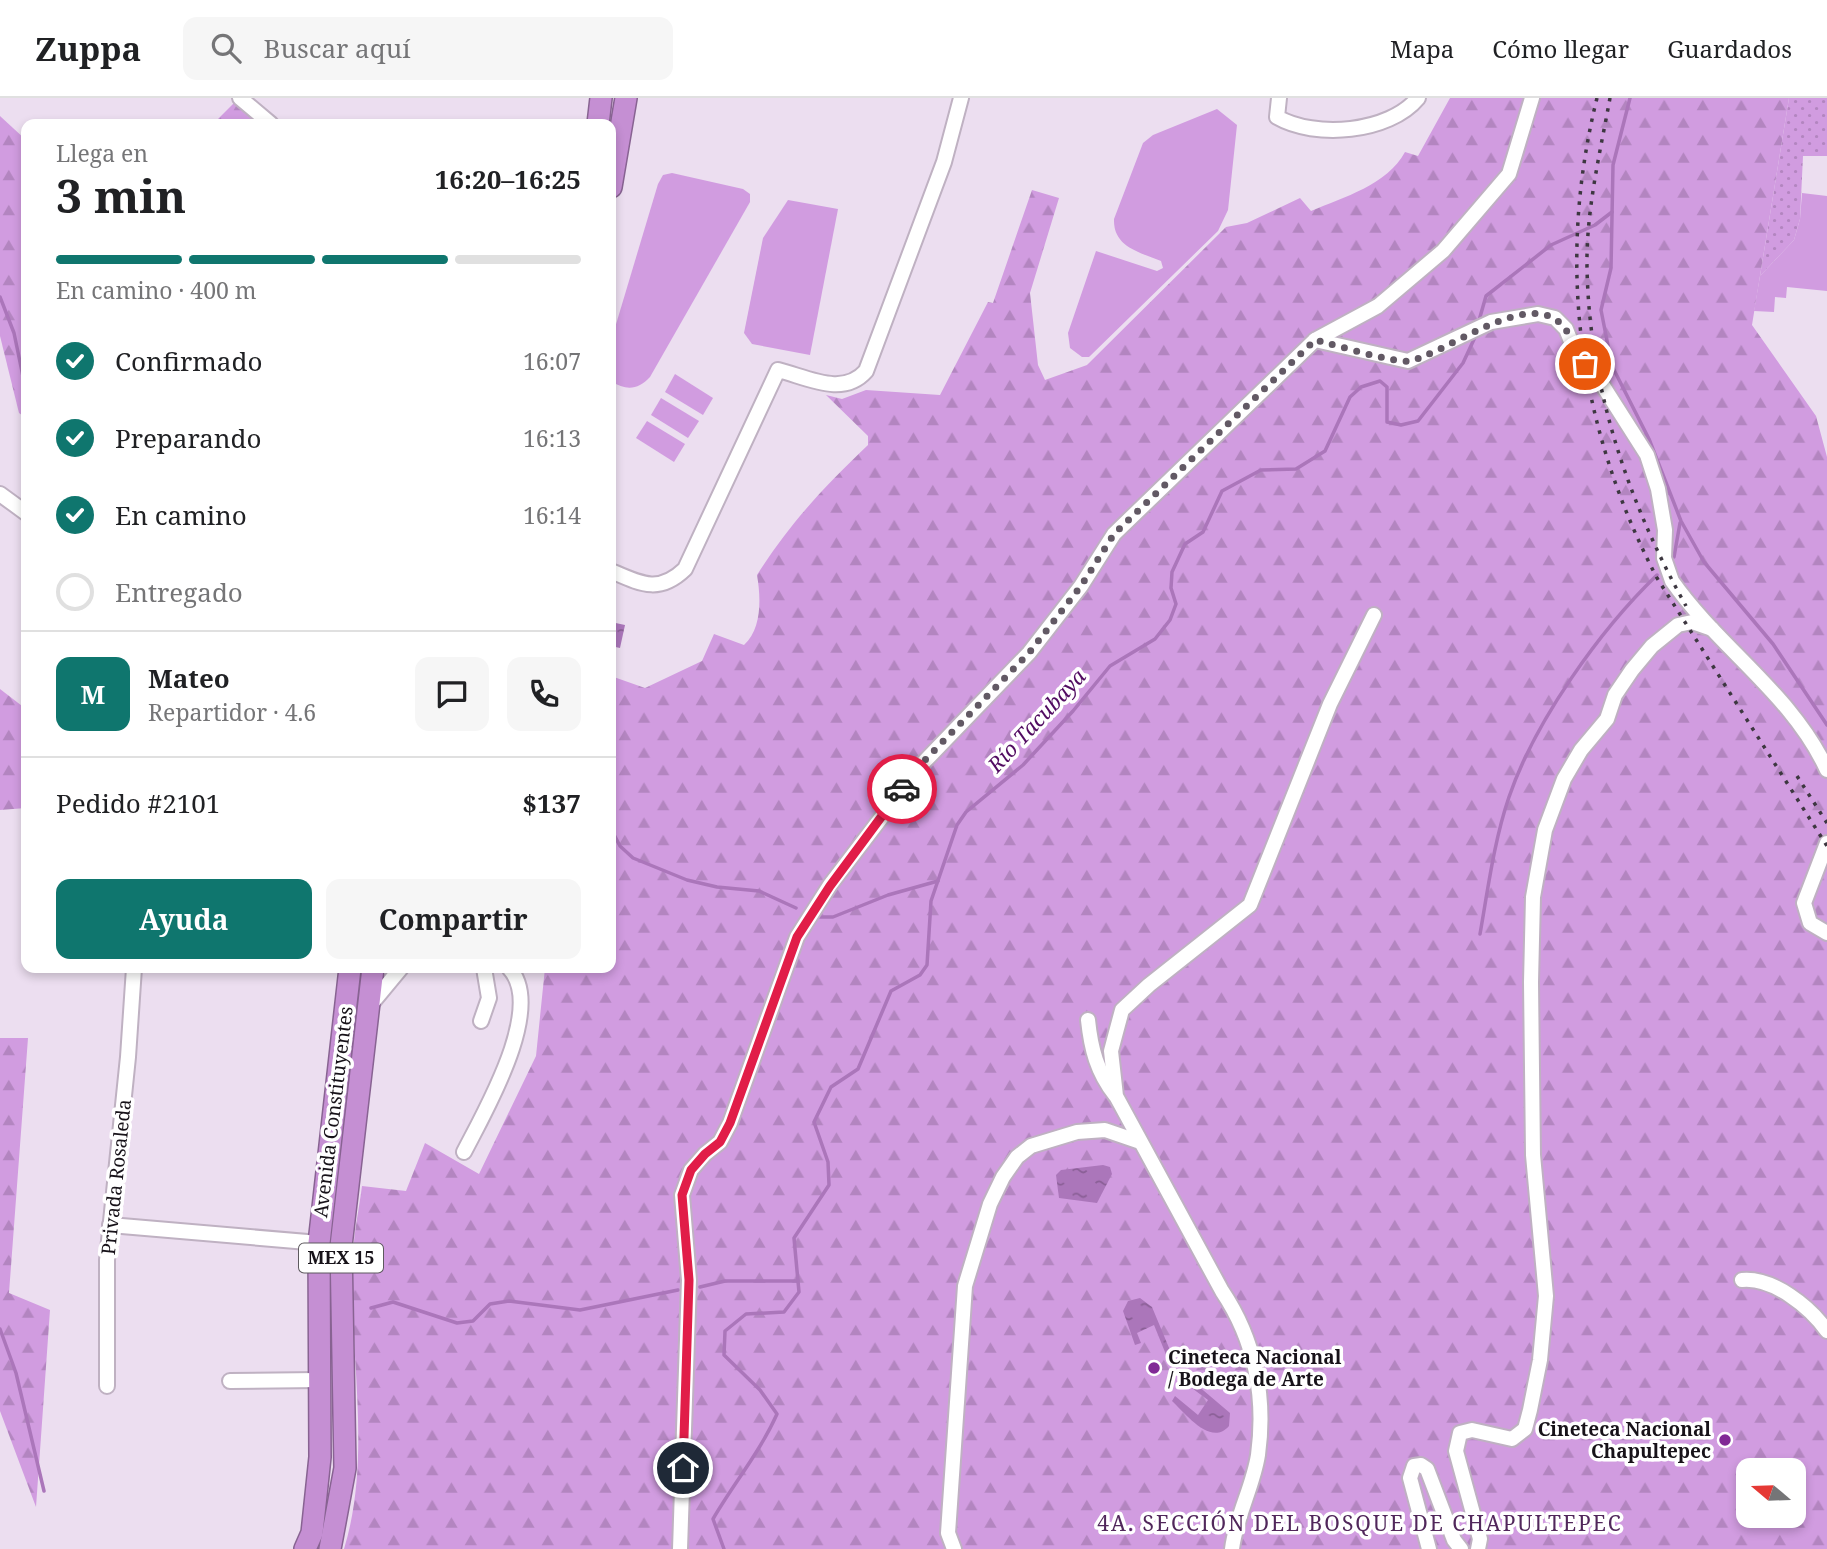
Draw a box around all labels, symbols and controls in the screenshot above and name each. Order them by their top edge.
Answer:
search box [183,17,673,80]
text: Zuppa [35,26,141,71]
icon: search [207,29,245,67]
text: Buscar aquí [263,30,411,66]
text: Mapa [1390,32,1454,65]
text: Cómo llegar [1492,32,1629,65]
text: Guardados [1667,32,1792,65]
text: Llega en [56,137,148,169]
text: 16:20–16:25 [435,161,581,197]
text: 3 min [56,164,186,226]
text: En camino · 400 m [56,274,257,306]
pin [1555,334,1615,394]
icon: check [56,342,94,380]
text: Confirmado [115,343,262,379]
text: 16:07 [523,345,581,377]
icon: bag [1566,345,1604,383]
icon: check [56,419,94,457]
text: Preparando [115,420,262,456]
text: 16:13 [523,422,581,454]
icon: check [56,496,94,534]
text: En camino [115,497,247,533]
text: 16:14 [523,499,581,531]
text: Entregado [115,574,243,610]
button: chat [415,657,489,731]
button: phone [507,657,581,731]
text: Mateo [148,660,230,696]
water label: Río Tacubaya [980,662,1092,779]
text: M [81,676,105,712]
text: Repartidor · 4.6 [148,696,316,728]
courier [867,754,937,824]
icon: car [883,770,921,808]
text: Pedido #2101 [56,785,220,821]
text: $137 [522,785,581,821]
button: Ayuda [56,879,312,959]
button: Compartir [326,879,581,959]
street label: Avenida Constituyentes [307,1005,359,1219]
street label: Privada Rosaleda [95,1098,137,1256]
road number: MEX 15 [299,1244,383,1273]
place label: Cineteca Nacional / Bodega de Arte [1168,1344,1342,1392]
marker: Cineteca Nacional / Bodega de Arte [1146,1360,1162,1376]
place label: Cineteca Nacional Chapultepec [1538,1416,1711,1464]
marker: Cineteca Nacional Chapultepec [1717,1432,1733,1448]
pin [653,1438,713,1498]
icon: home [664,1449,702,1487]
north arrow [1736,1458,1806,1528]
map controls [1736,1458,1806,1528]
district label: 4A. SECCIÓN DEL BOSQUE DE CHAPULTEPEC [1097,1509,1623,1537]

